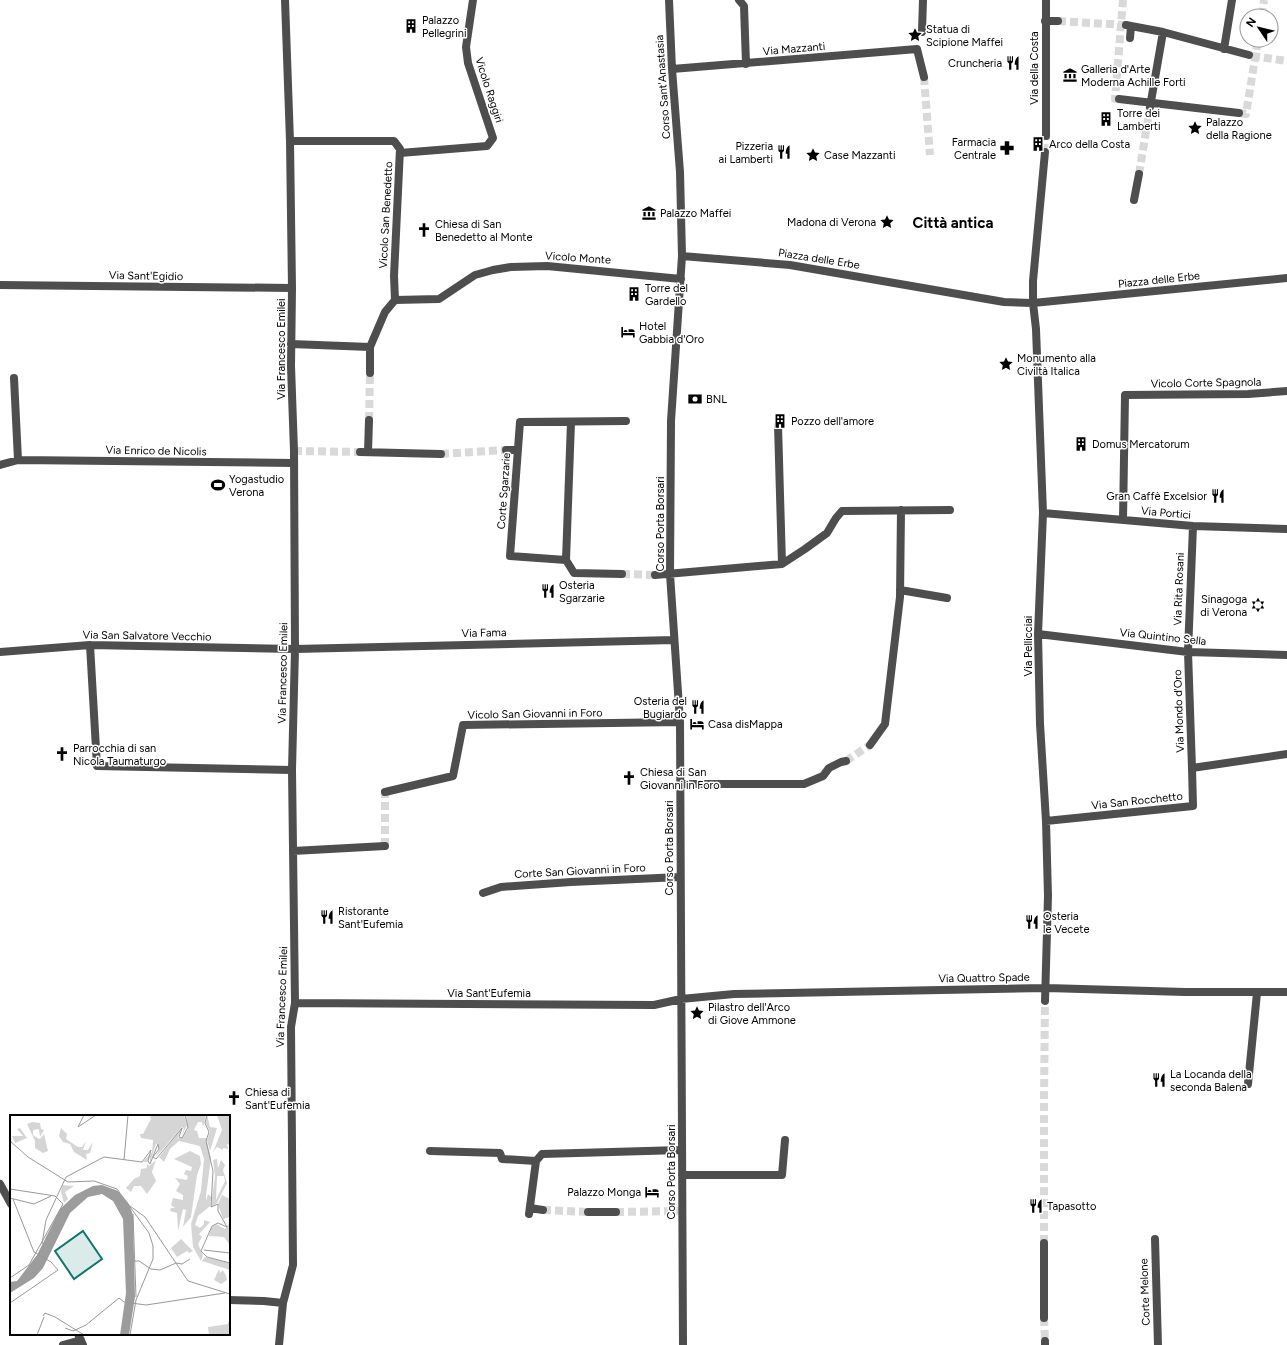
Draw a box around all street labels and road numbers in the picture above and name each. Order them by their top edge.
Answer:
street label: Via della Costa [1028,31,1041,105]
street label: Corso Sant'Anastasia [653,34,673,140]
street label: Via Mazzanti [762,40,826,58]
street label: Vicolo Raggiri [472,56,506,124]
street label: Vicolo San Benedetto [377,161,395,269]
street label: Piazza delle Erbe [777,246,861,272]
street label: Vicolo Monte [545,249,611,267]
street label: Via Sant'Egidio [109,269,183,283]
street label: Piazza delle Erbe [1117,269,1201,291]
street label: Via Francesco Emilei [275,298,288,400]
street label: Vicolo Corte Spagnola [1151,376,1261,390]
street label: Via Enrico de Nicolis [105,444,207,458]
street label: Corte Sgarzarie [495,452,513,530]
street label: Corso Porta Borsari [654,477,667,571]
street label: Via Portici [1140,504,1192,522]
street label: Via Rita Rosani [1171,552,1187,626]
street label: Via Pellicciai [1022,616,1035,676]
street label: Via Francesco Emilei [276,622,290,724]
street label: Via Fama [461,626,507,640]
street label: Via Quintino Sella [1119,626,1207,648]
street label: Via San Salvatore Vecchio [82,628,212,644]
street label: Via Mondo d'Oro [1171,669,1187,753]
street label: Vicolo San Giovanni in Foro [467,706,603,722]
street label: Via San Rocchetto [1091,790,1183,812]
street label: Corso Porta Borsari [663,801,676,895]
street label: Corte San Giovanni in Foro [514,861,646,881]
street label: Via Francesco Emilei [274,946,290,1048]
street label: Via Quattro Spade [938,971,1030,985]
street label: Via Sant'Eufemia [447,987,531,1000]
street label: Corso Porta Borsari [665,1125,678,1219]
street label: Corte Melone [1137,1258,1153,1326]

